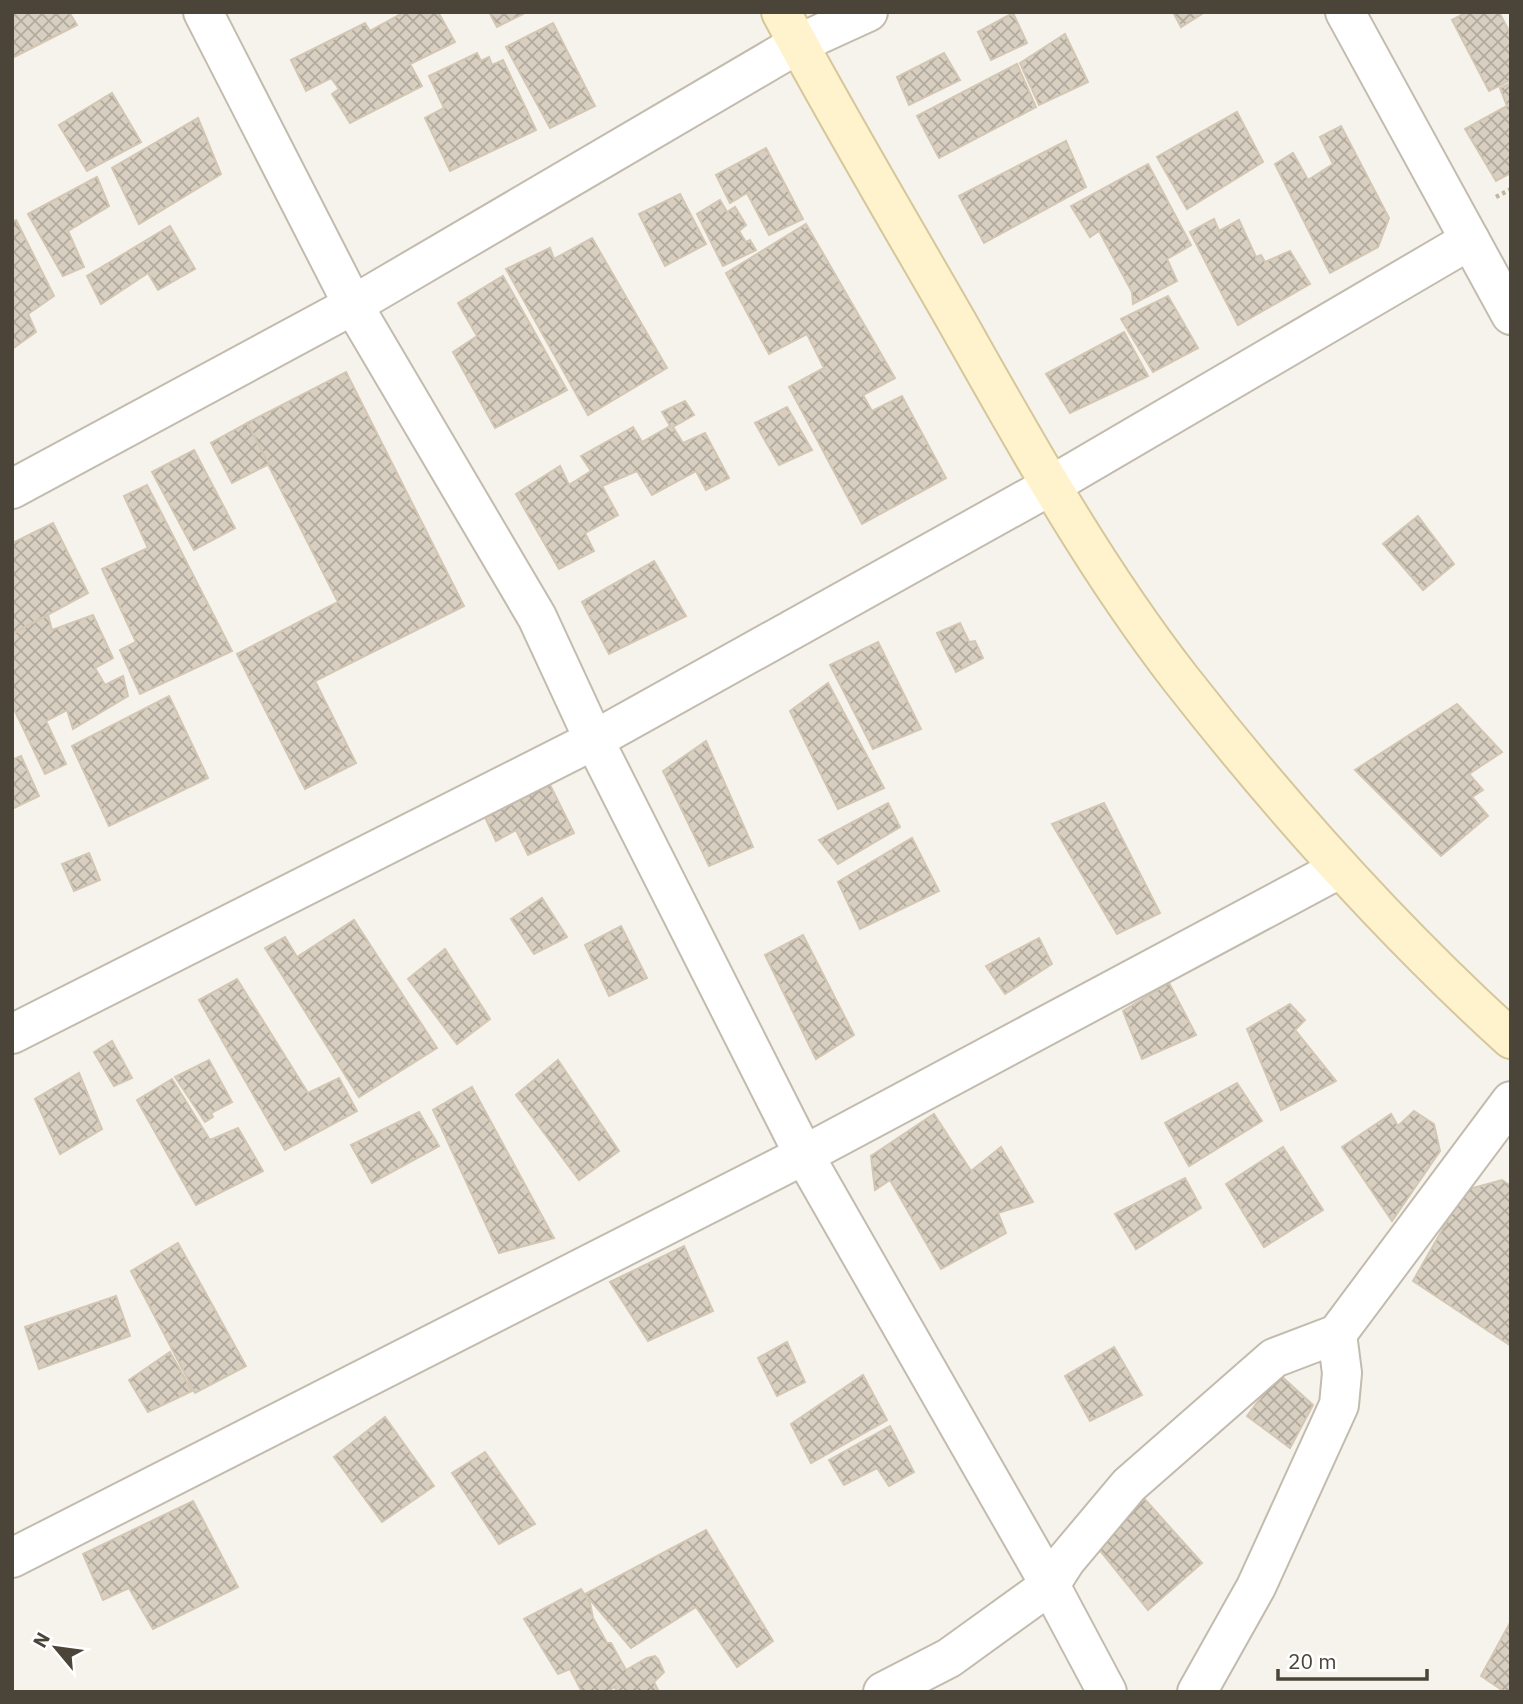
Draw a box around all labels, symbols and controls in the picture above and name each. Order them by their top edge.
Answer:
north arrow [21,1613,91,1683]
text: N [27,1628,55,1652]
scale bar [1278,1638,1427,1682]
text: 20 m [1288,1647,1337,1675]

